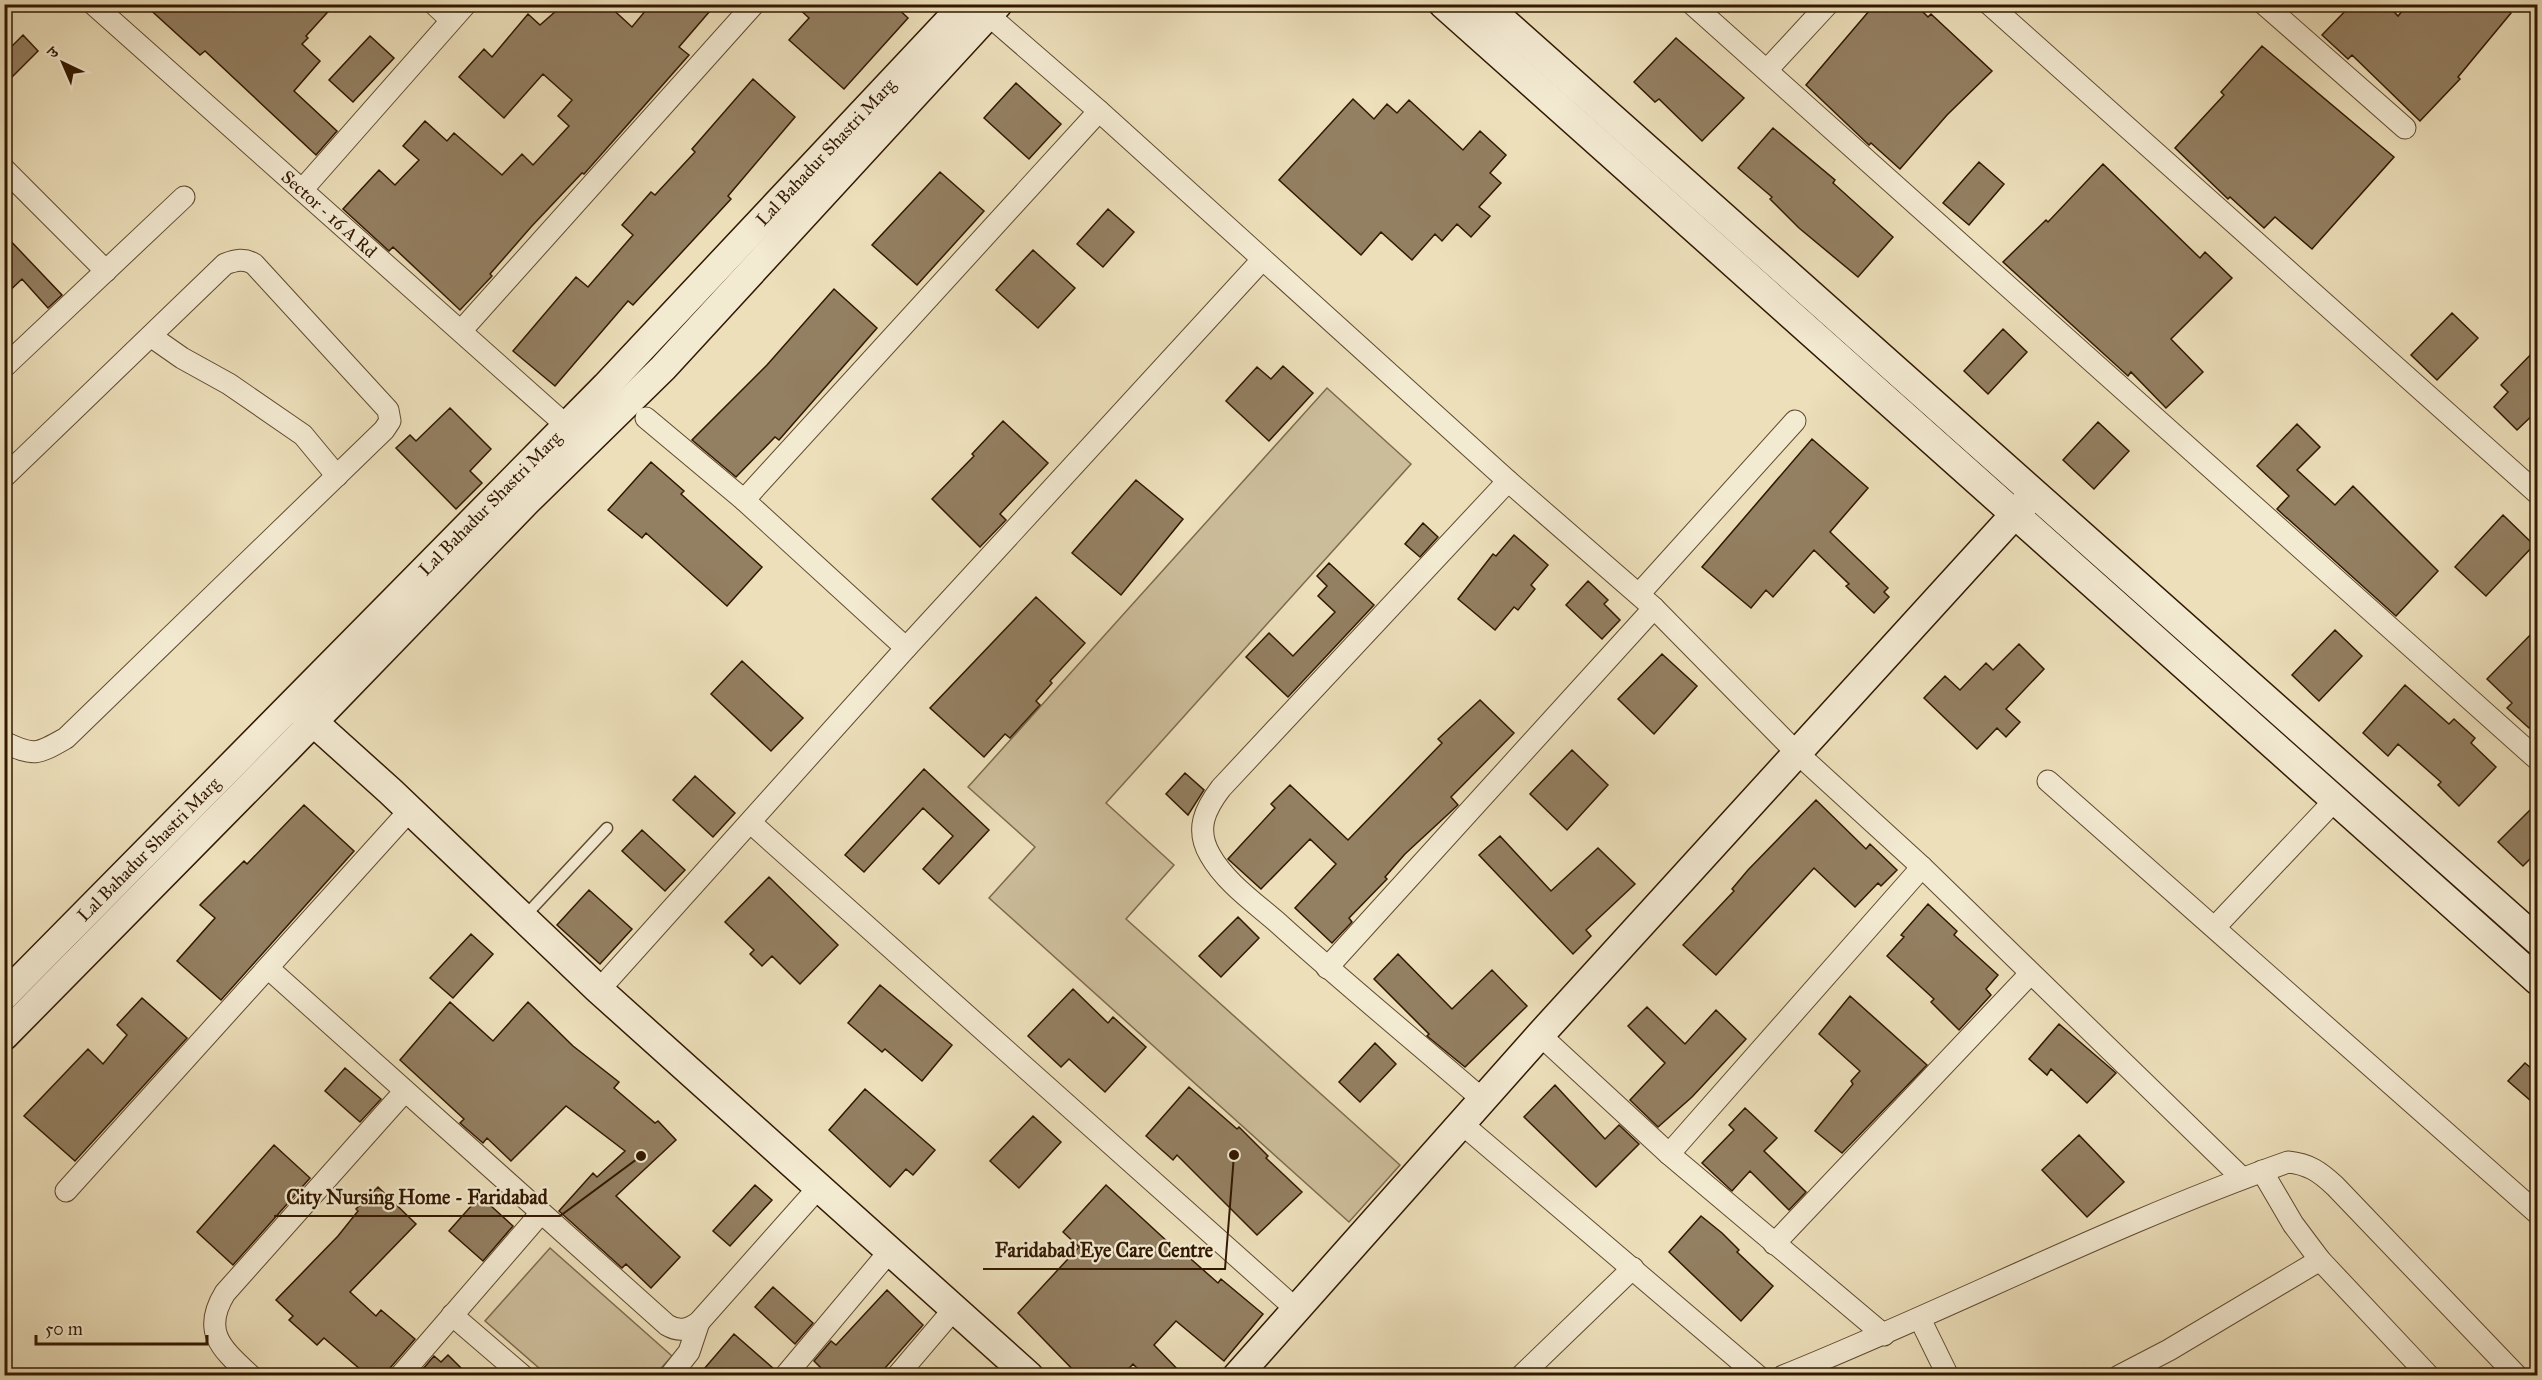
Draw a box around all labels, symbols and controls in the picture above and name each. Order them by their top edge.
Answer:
north arrow [33,33,93,93]
text: उ [43,42,64,63]
street label: Lal Bahadur Shastri Marg [751,73,901,230]
street label: Sector - 16 A Rd [277,166,381,263]
street label: Lal Bahadur Shastri Marg [414,426,567,580]
street label: Lal Bahadur Shastri Marg [73,772,226,926]
callout: City Nursing Home - Faridabad [274,1178,560,1216]
text: City Nursing Home - Faridabad [286,1185,549,1210]
callout: Faridabad Eye Care Centre [983,1231,1225,1269]
text: Faridabad Eye Care Centre [995,1238,1214,1263]
scale bar [36,1308,207,1346]
text: 50 m [45,1318,83,1340]

